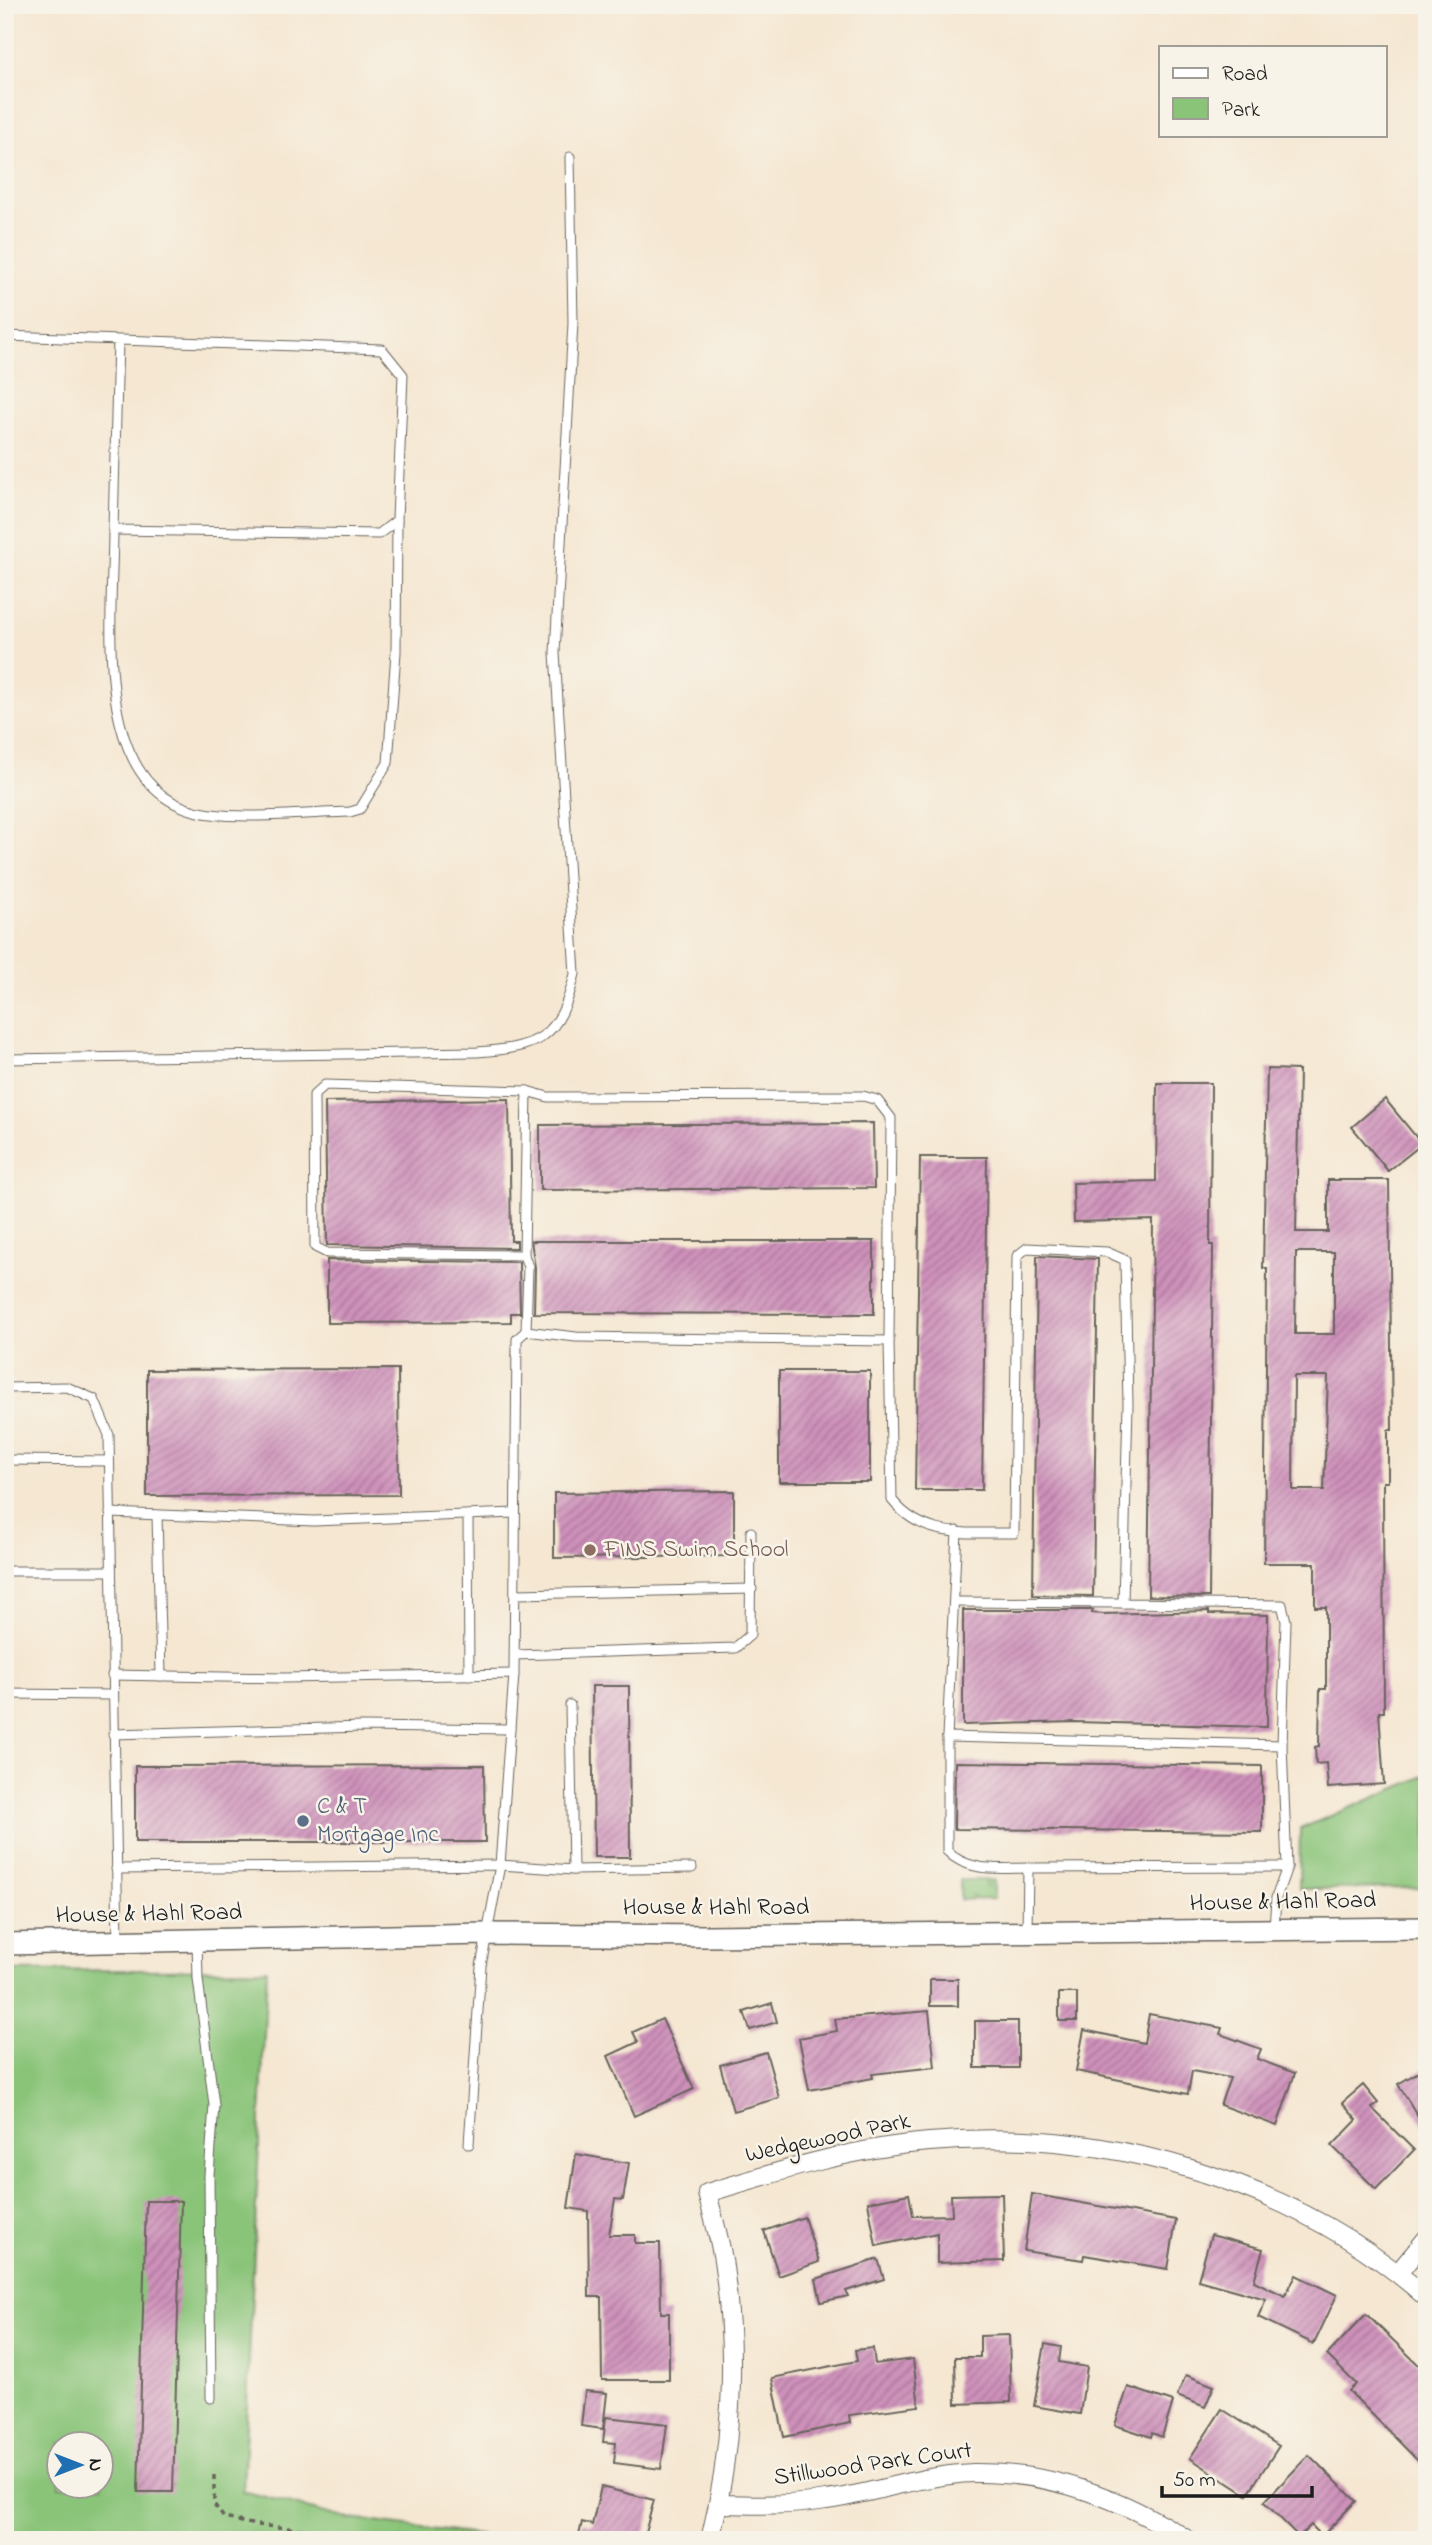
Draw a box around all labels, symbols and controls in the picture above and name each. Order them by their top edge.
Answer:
legend [1159,46,1386,136]
text: Road [1222,60,1268,90]
text: Park [1222,96,1261,126]
place label: FINS Swim School [603,1533,789,1568]
marker: FINS Swim School [582,1542,598,1558]
place label: C & T Mortgage Inc [317,1790,439,1853]
marker: C & T Mortgage Inc [295,1813,311,1829]
street label: House & Hahl Road [1189,1884,1377,1922]
street label: House & Hahl Road [623,1891,810,1926]
street label: House & Hahl Road [55,1896,243,1934]
street label: Wedgewood Park [742,2104,914,2174]
north arrow [46,2430,116,2500]
street label: Stillwood Park Court [772,2434,974,2496]
scale bar [1162,2454,1313,2498]
text: N [81,2459,108,2472]
text: 50 m [1173,2466,1216,2496]

